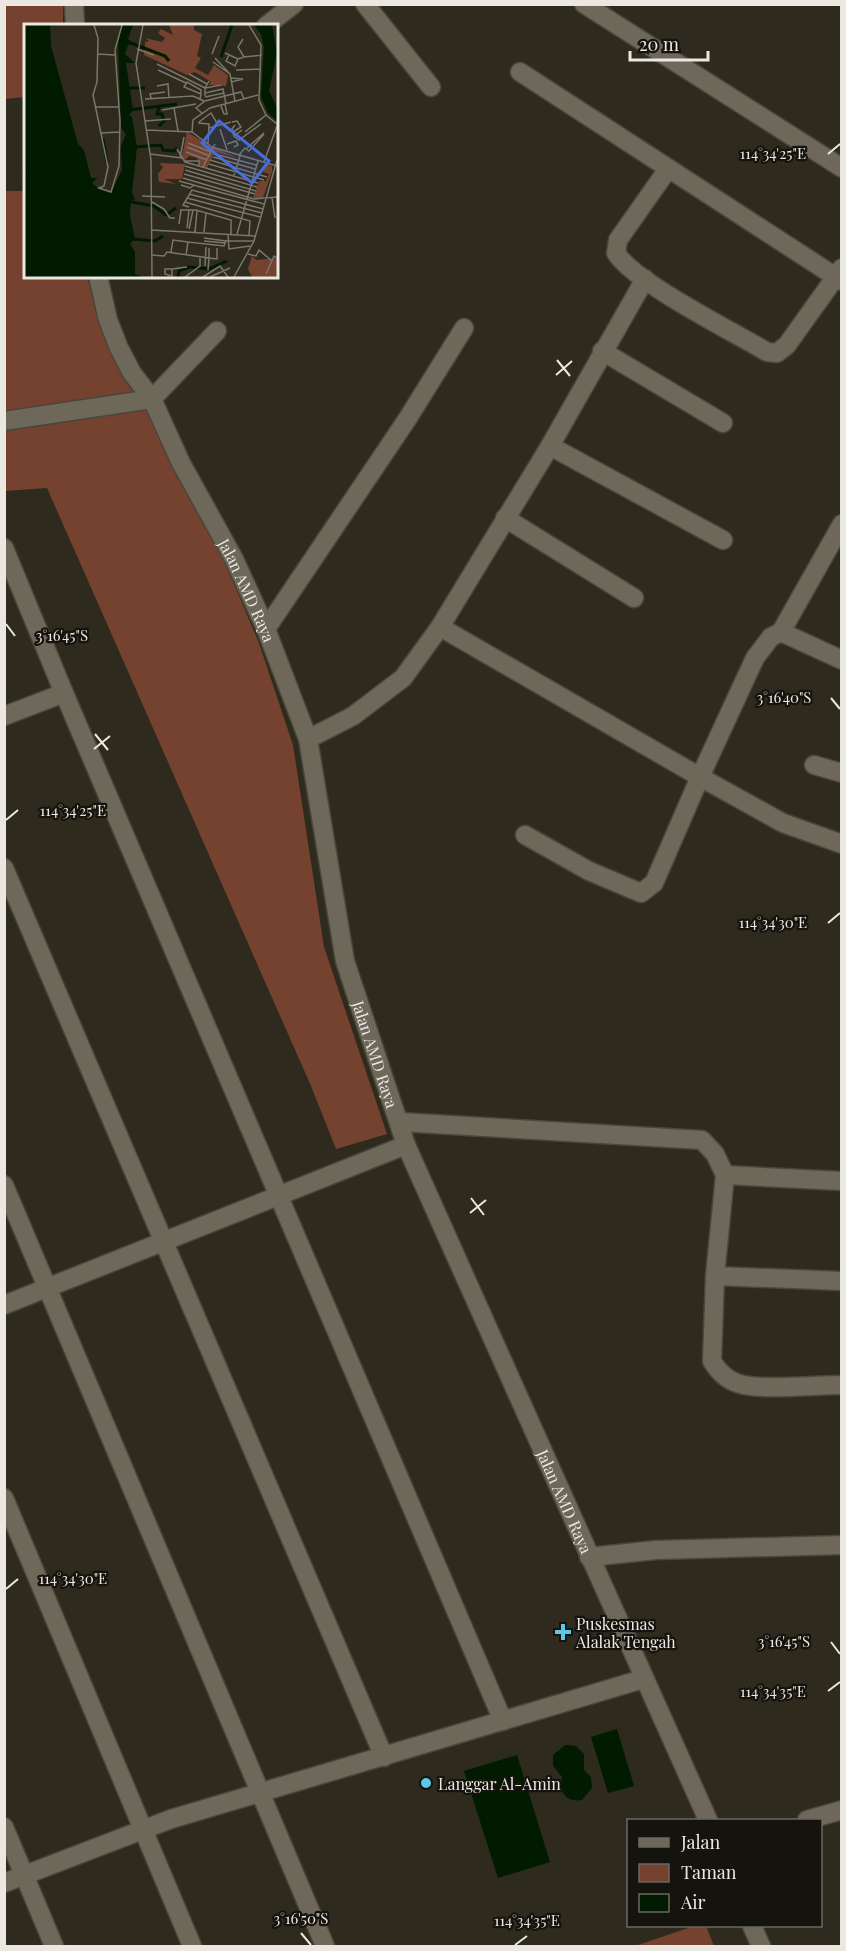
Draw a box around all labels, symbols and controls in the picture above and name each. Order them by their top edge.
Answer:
inset map [24,24,278,278]
scale bar [630,24,708,62]
text: 20 m [639,32,679,56]
text: 114°34'25"E [740,143,806,163]
street label: Jalan AMD Raya [214,534,280,645]
text: 3°16'45"S [36,625,88,645]
text: 3°16'40"S [757,687,811,707]
text: 114°34'25"E [40,800,106,820]
text: 114°34'30"E [739,912,807,932]
street label: Jalan AMD Raya [348,997,403,1111]
street label: Jalan AMD Raya [533,1445,598,1557]
text: 114°34'30"E [39,1568,107,1588]
place label: Puskesmas Alalak Tengah [575,1613,676,1652]
marker: Puskesmas Alalak Tengah [554,1623,572,1641]
text: 3°16'45"S [758,1631,810,1651]
text: 114°34'35"E [740,1681,806,1701]
place label: Langgar Al-Amin [438,1773,561,1794]
marker: Langgar Al-Amin [419,1776,433,1790]
legend [627,1819,822,1927]
text: Jalan [680,1830,721,1854]
text: Taman [681,1860,737,1884]
text: Air [680,1890,706,1914]
text: 3°16'50"S [274,1908,328,1928]
text: 114°34'35"E [494,1910,560,1930]

